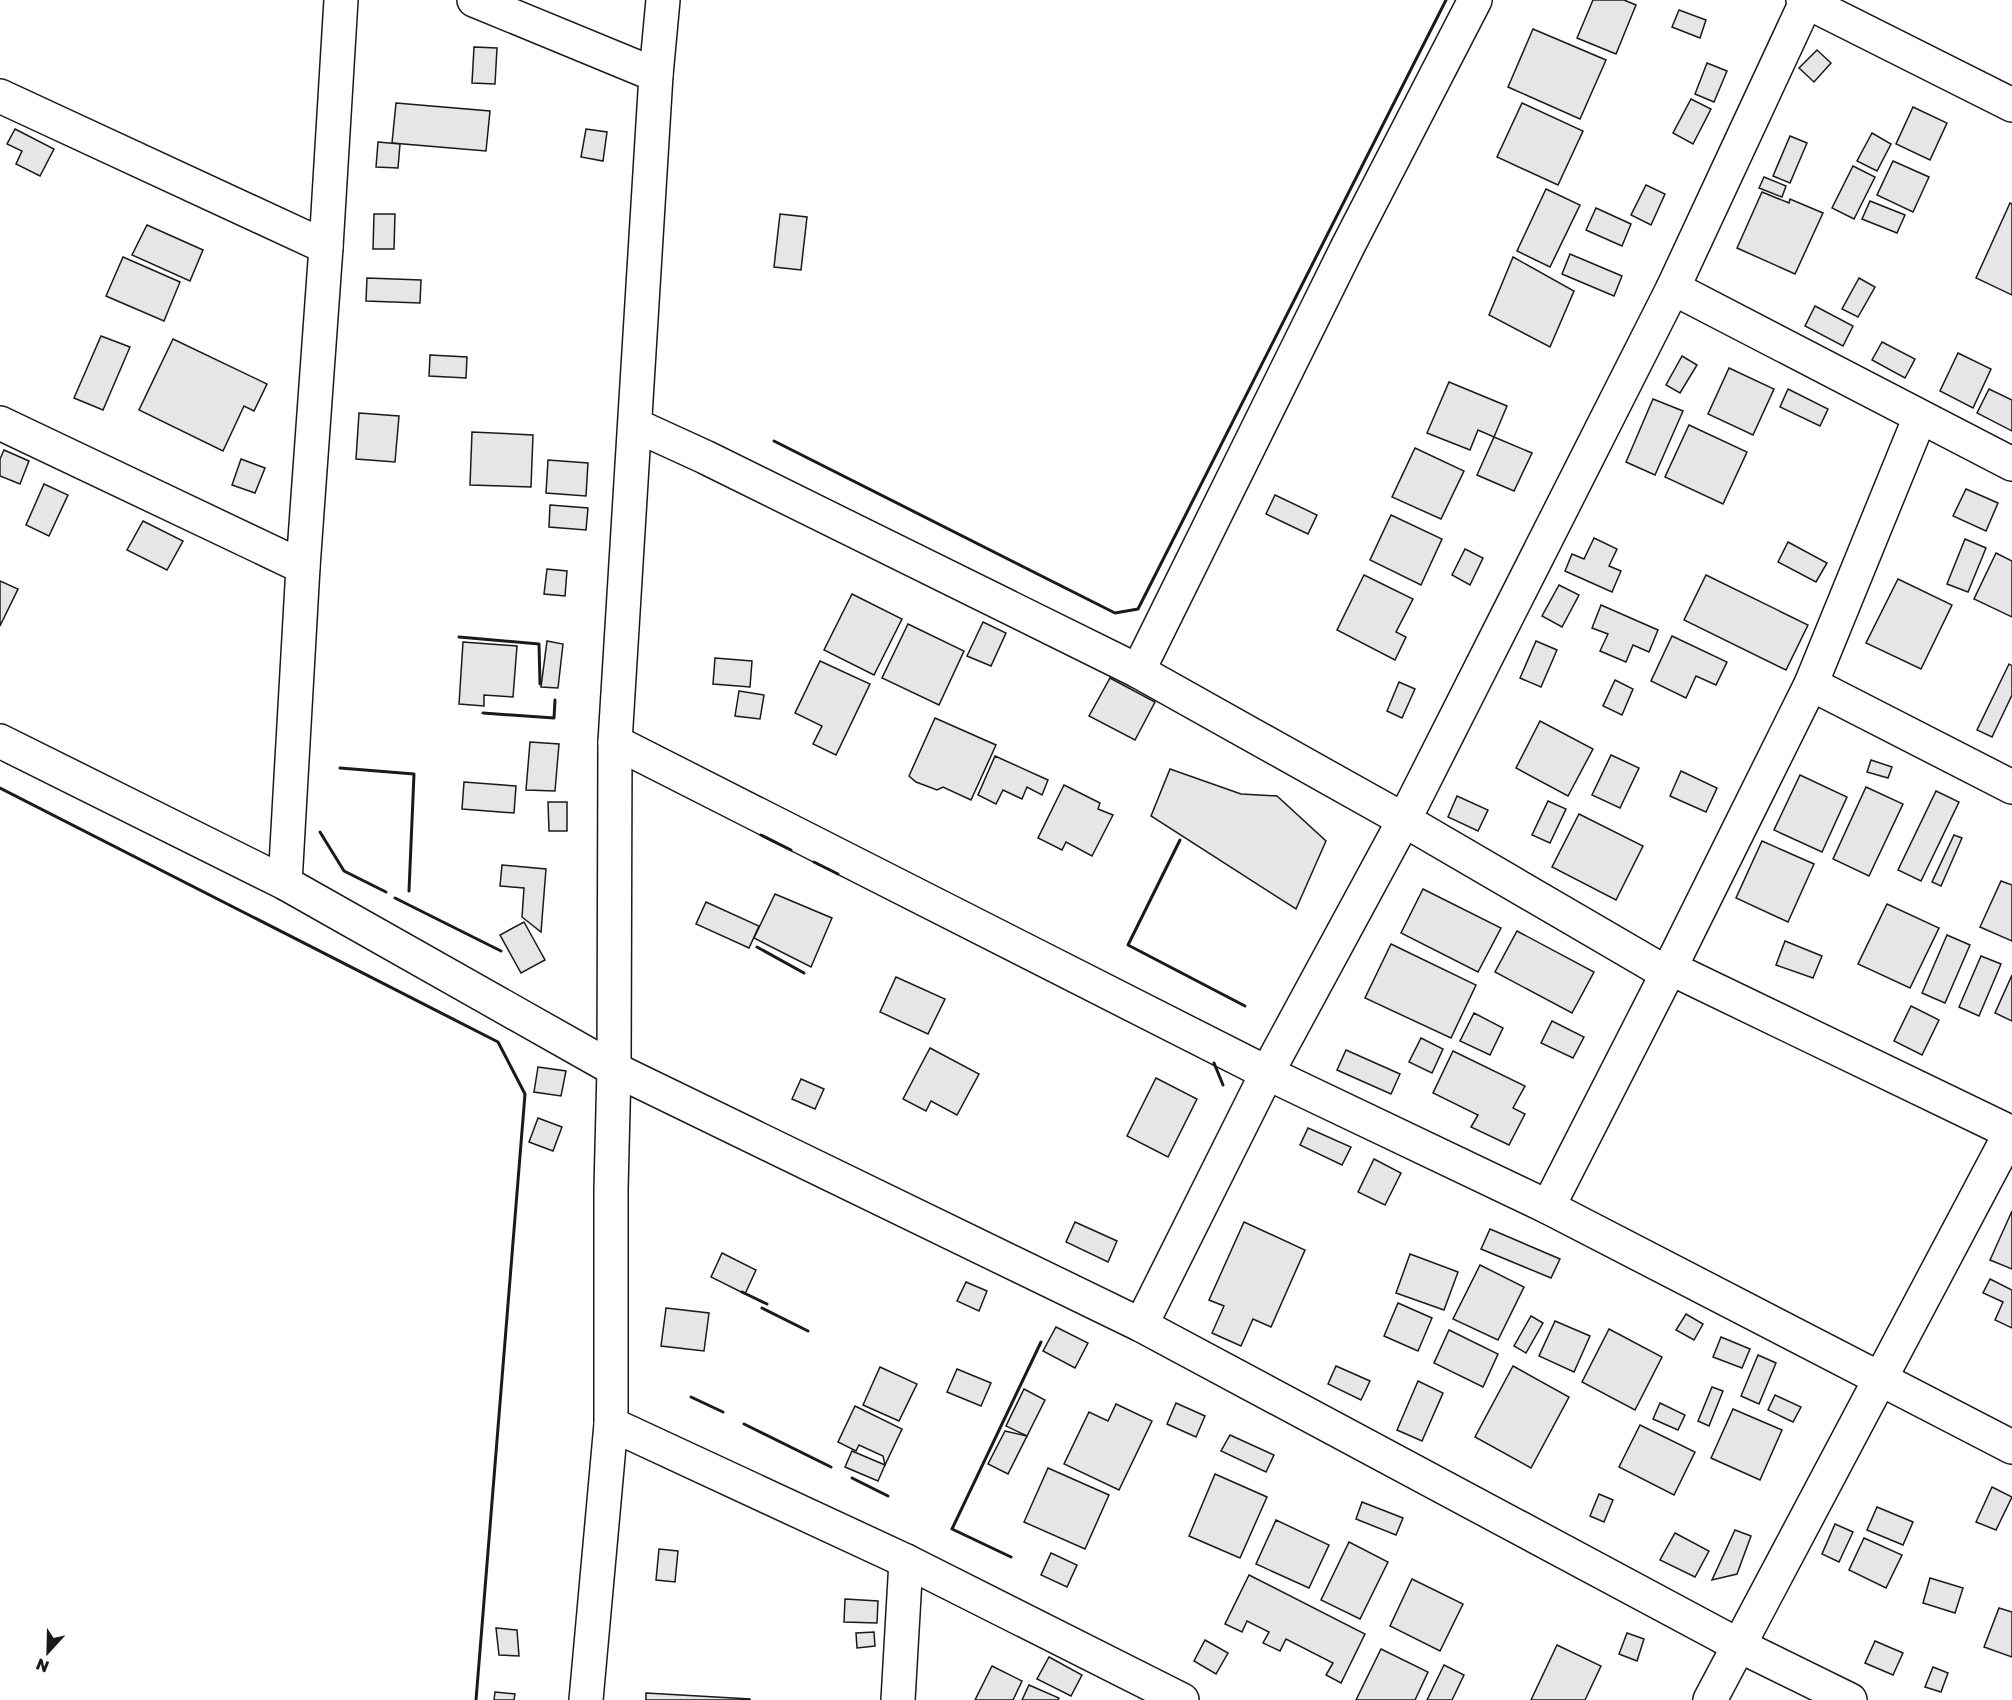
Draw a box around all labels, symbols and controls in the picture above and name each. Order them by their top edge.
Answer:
north arrow [18,1622,78,1682]
text: N [33,1654,52,1677]

